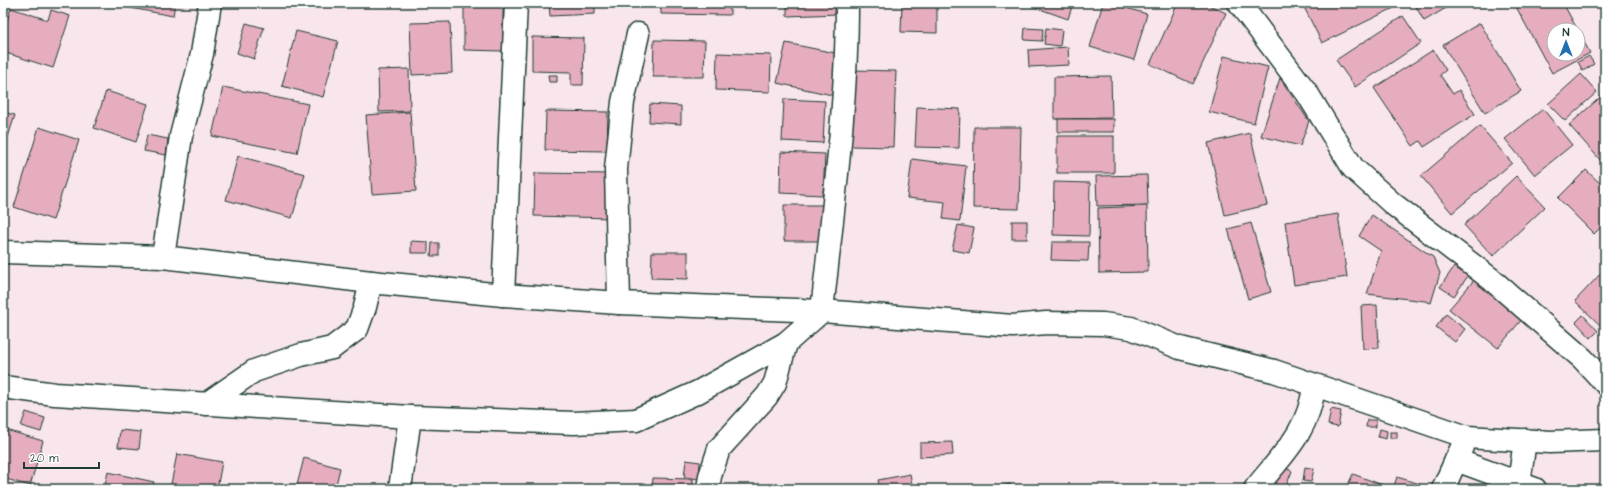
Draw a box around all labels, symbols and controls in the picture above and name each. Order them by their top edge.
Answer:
north arrow [1546,22,1586,62]
text: N [1563,25,1570,40]
scale bar [24,444,99,470]
text: 20 m [30,450,59,467]

